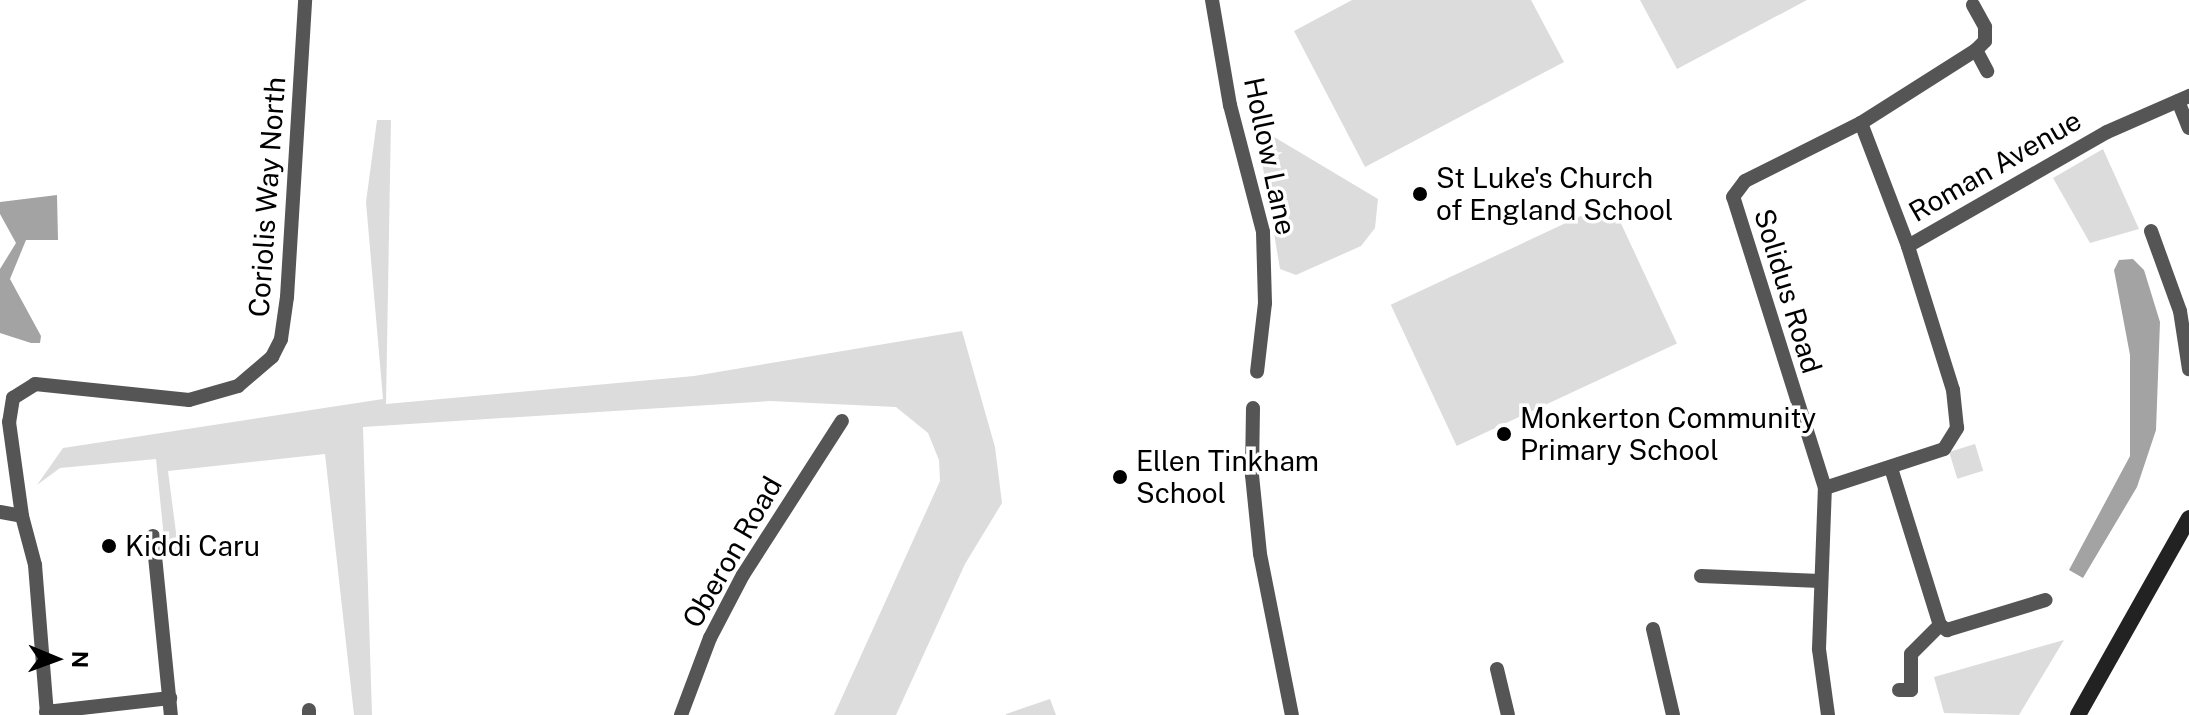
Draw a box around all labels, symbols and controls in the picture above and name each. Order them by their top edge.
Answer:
street label: Hollow Lane [1237,74,1303,238]
street label: Coriolis Way North [242,75,292,319]
street label: Roman Avenue [1903,103,2087,229]
place label: St Luke's Church of England School [1436,161,1673,227]
marker: St Luke's Church of England School [1411,185,1429,203]
street label: Solidus Road [1747,205,1829,377]
place label: Monkerton Community Primary School [1520,401,1816,467]
marker: Monkerton Community Primary School [1495,425,1513,443]
place label: Ellen Tinkham School [1136,444,1319,510]
marker: Ellen Tinkham School [1111,468,1129,486]
street label: Oberon Road [675,471,789,633]
place label: Kiddi Caru [125,529,260,563]
marker: Kiddi Caru [100,537,118,555]
north arrow [16,619,96,699]
text: N [67,651,93,668]

